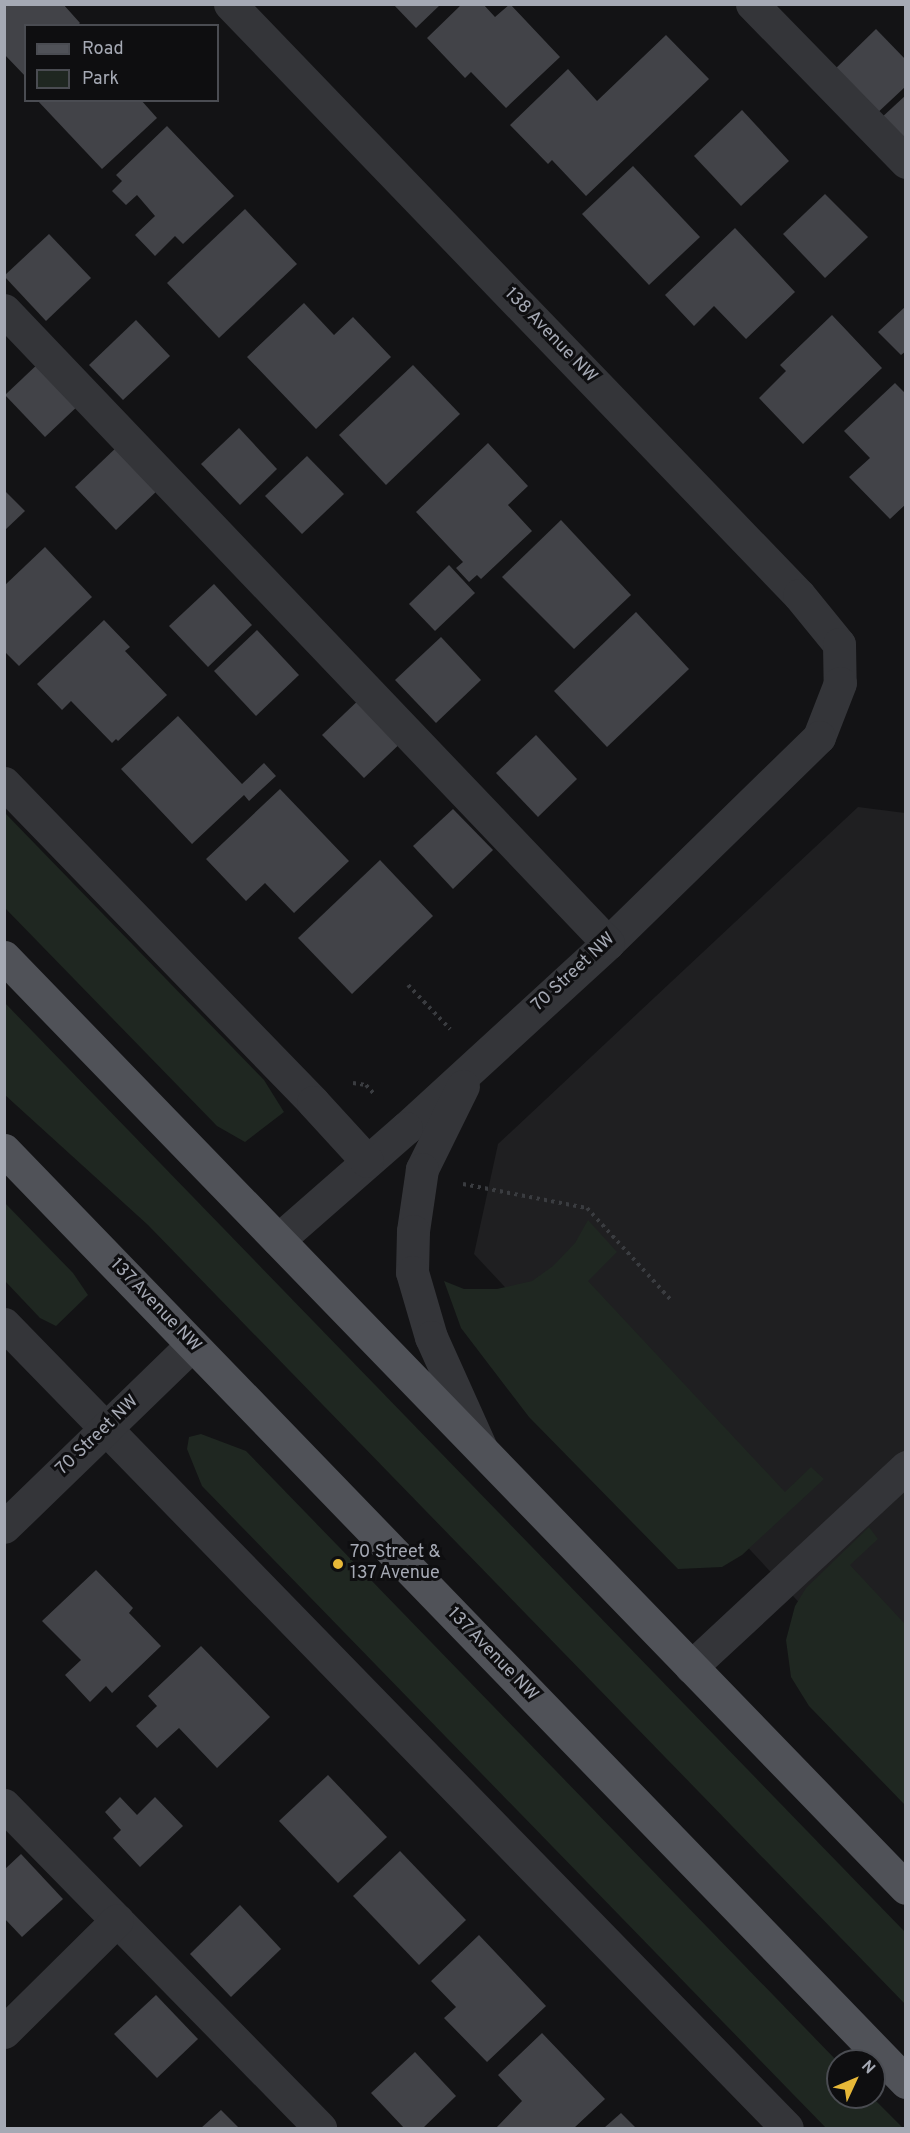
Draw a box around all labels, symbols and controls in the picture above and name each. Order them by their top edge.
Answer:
legend [24,24,219,102]
text: Road [82,38,124,61]
text: Park [82,68,119,91]
street label: 138 Avenue NW [499,284,601,388]
street label: 70 Street NW [528,929,620,1017]
street label: 137 Avenue NW [104,1254,206,1358]
street label: 70 Street NW [52,1391,144,1481]
place label: 70 Street & 137 Avenue [350,1543,441,1586]
marker: 70 Street & 137 Avenue [331,1557,345,1571]
street label: 137 Avenue NW [441,1603,543,1707]
north arrow [826,2049,886,2109]
text: N [856,2057,879,2079]

